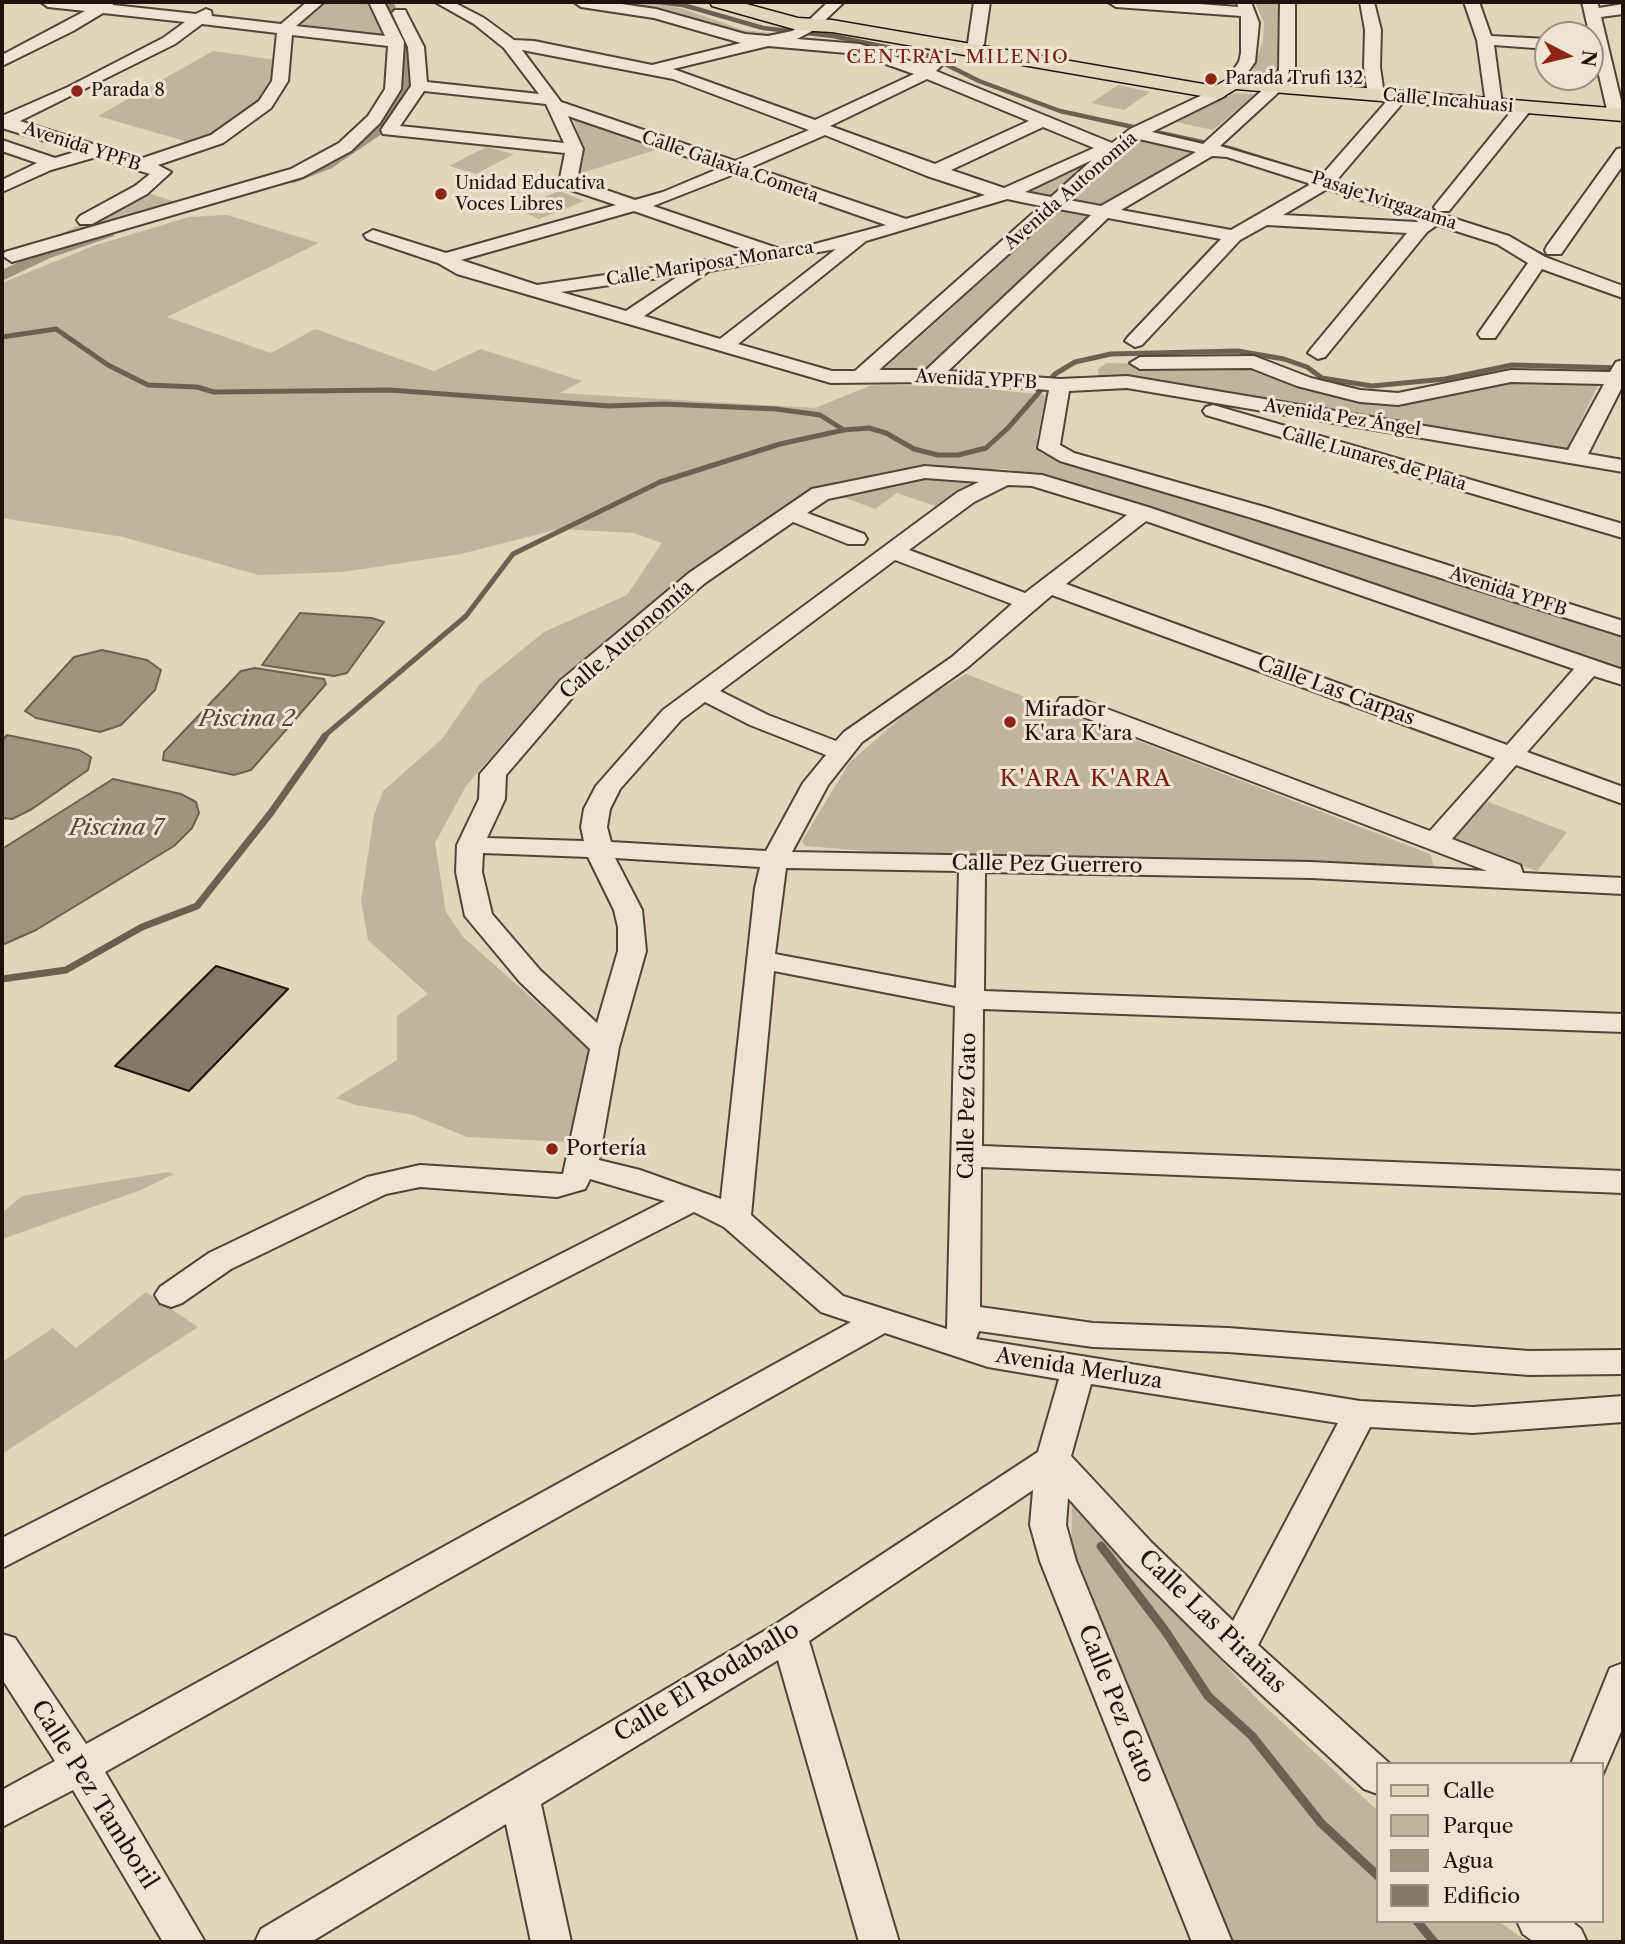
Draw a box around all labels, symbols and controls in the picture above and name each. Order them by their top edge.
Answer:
north arrow [1534,21,1604,91]
district label: CENTRAL MILENIO [848,47,1068,69]
text: N [1576,49,1601,68]
place label: Parada Trufi 132 [1225,68,1363,90]
marker: Parada Trufi 132 [1203,71,1219,87]
place label: Parada 8 [91,80,165,102]
marker: Parada 8 [69,83,85,99]
street label: Calle Incahuasi [1382,85,1514,117]
street label: Avenida YPFB [21,118,143,176]
street label: Calle Galaxia Cometa [639,127,821,207]
street label: Avenida Autonomía [1000,127,1142,255]
street label: Pasaje Ivirgazama [1309,167,1459,235]
place label: Unidad Educativa Voces Libres [455,173,605,216]
marker: Unidad Educativa Voces Libres [433,186,449,202]
street label: Calle Mariposa Monarca [605,237,815,291]
street label: Avenida YPFB [914,366,1038,394]
street label: Avenida Pez Ángel [1262,395,1422,441]
street label: Calle Lunares de Plata [1279,422,1469,496]
street label: Avenida YPFB [1447,563,1569,621]
street label: Calle Autonomía [555,575,699,705]
street label: Calle Las Carpas [1254,651,1418,731]
place label: Mirador K'ara K'ara [1024,697,1133,747]
water label: Piscina 2 [199,705,295,733]
marker: Mirador K'ara K'ara [1002,714,1018,730]
district label: K'ARA K'ARA [1001,765,1171,793]
water label: Piscina 7 [69,814,163,842]
street label: Calle Pez Guerrero [951,851,1143,879]
street label: Calle Pez Gato [954,1032,982,1180]
place label: Portería [566,1136,647,1162]
marker: Portería [544,1141,560,1157]
street label: Avenida Merluza [994,1343,1164,1395]
street label: Calle Las Pirañas [1132,1544,1292,1700]
street label: Calle El Rodaballo [609,1615,805,1749]
street label: Calle Pez Gato [1071,1621,1161,1787]
street label: Calle Pez Tamboril [24,1695,164,1895]
legend [1376,1762,1604,1923]
text: Calle [1443,1778,1495,1803]
text: Parque [1443,1813,1514,1838]
text: Agua [1443,1848,1494,1873]
text: Edificio [1443,1883,1520,1908]

